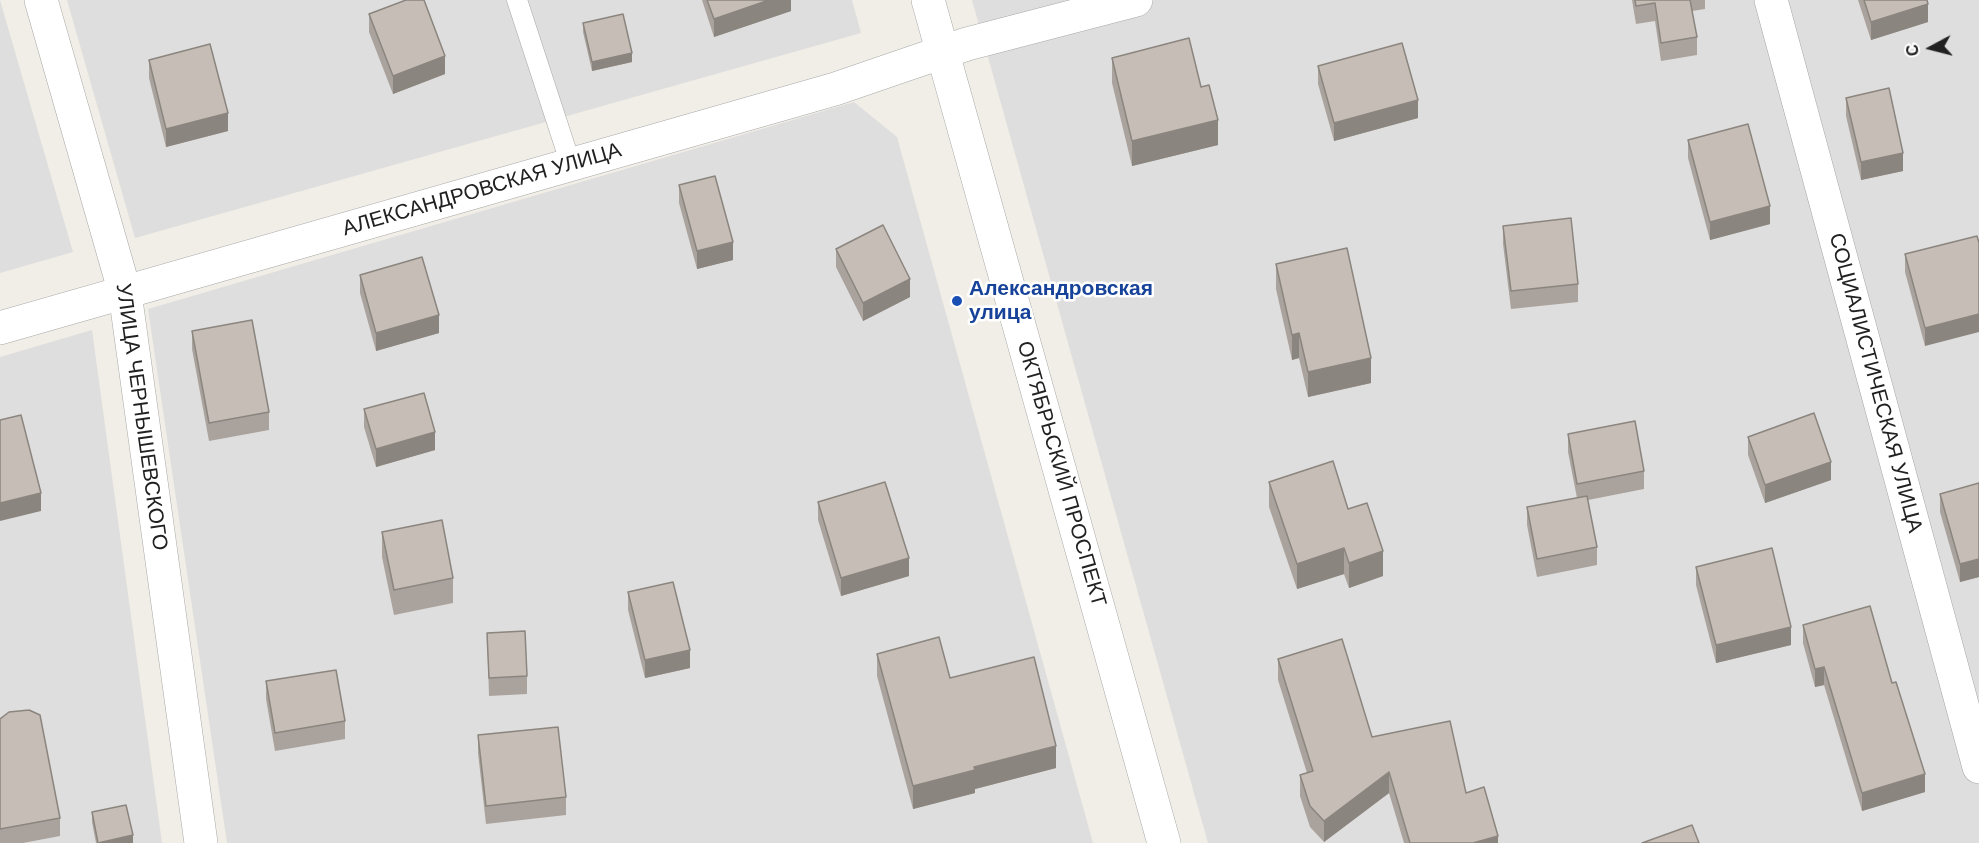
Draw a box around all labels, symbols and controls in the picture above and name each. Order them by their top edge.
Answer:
north arrow [1901,18,1961,78]
text: С [1903,43,1922,57]
street label: АЛЕКСАНДРОВСКАЯ УЛИЦА [340,138,624,242]
street label: СОЦИАЛИСТИЧЕСКАЯ УЛИЦА [1823,231,1927,535]
place label: Александровская улица [969,276,1153,326]
street label: УЛИЦА ЧЕРНЫШЕВСКОГО [110,282,172,552]
marker: Александровская улица [950,294,964,308]
street label: ОКТЯБРЬСКИЙ ПРОСПЕКТ [1011,338,1111,610]

